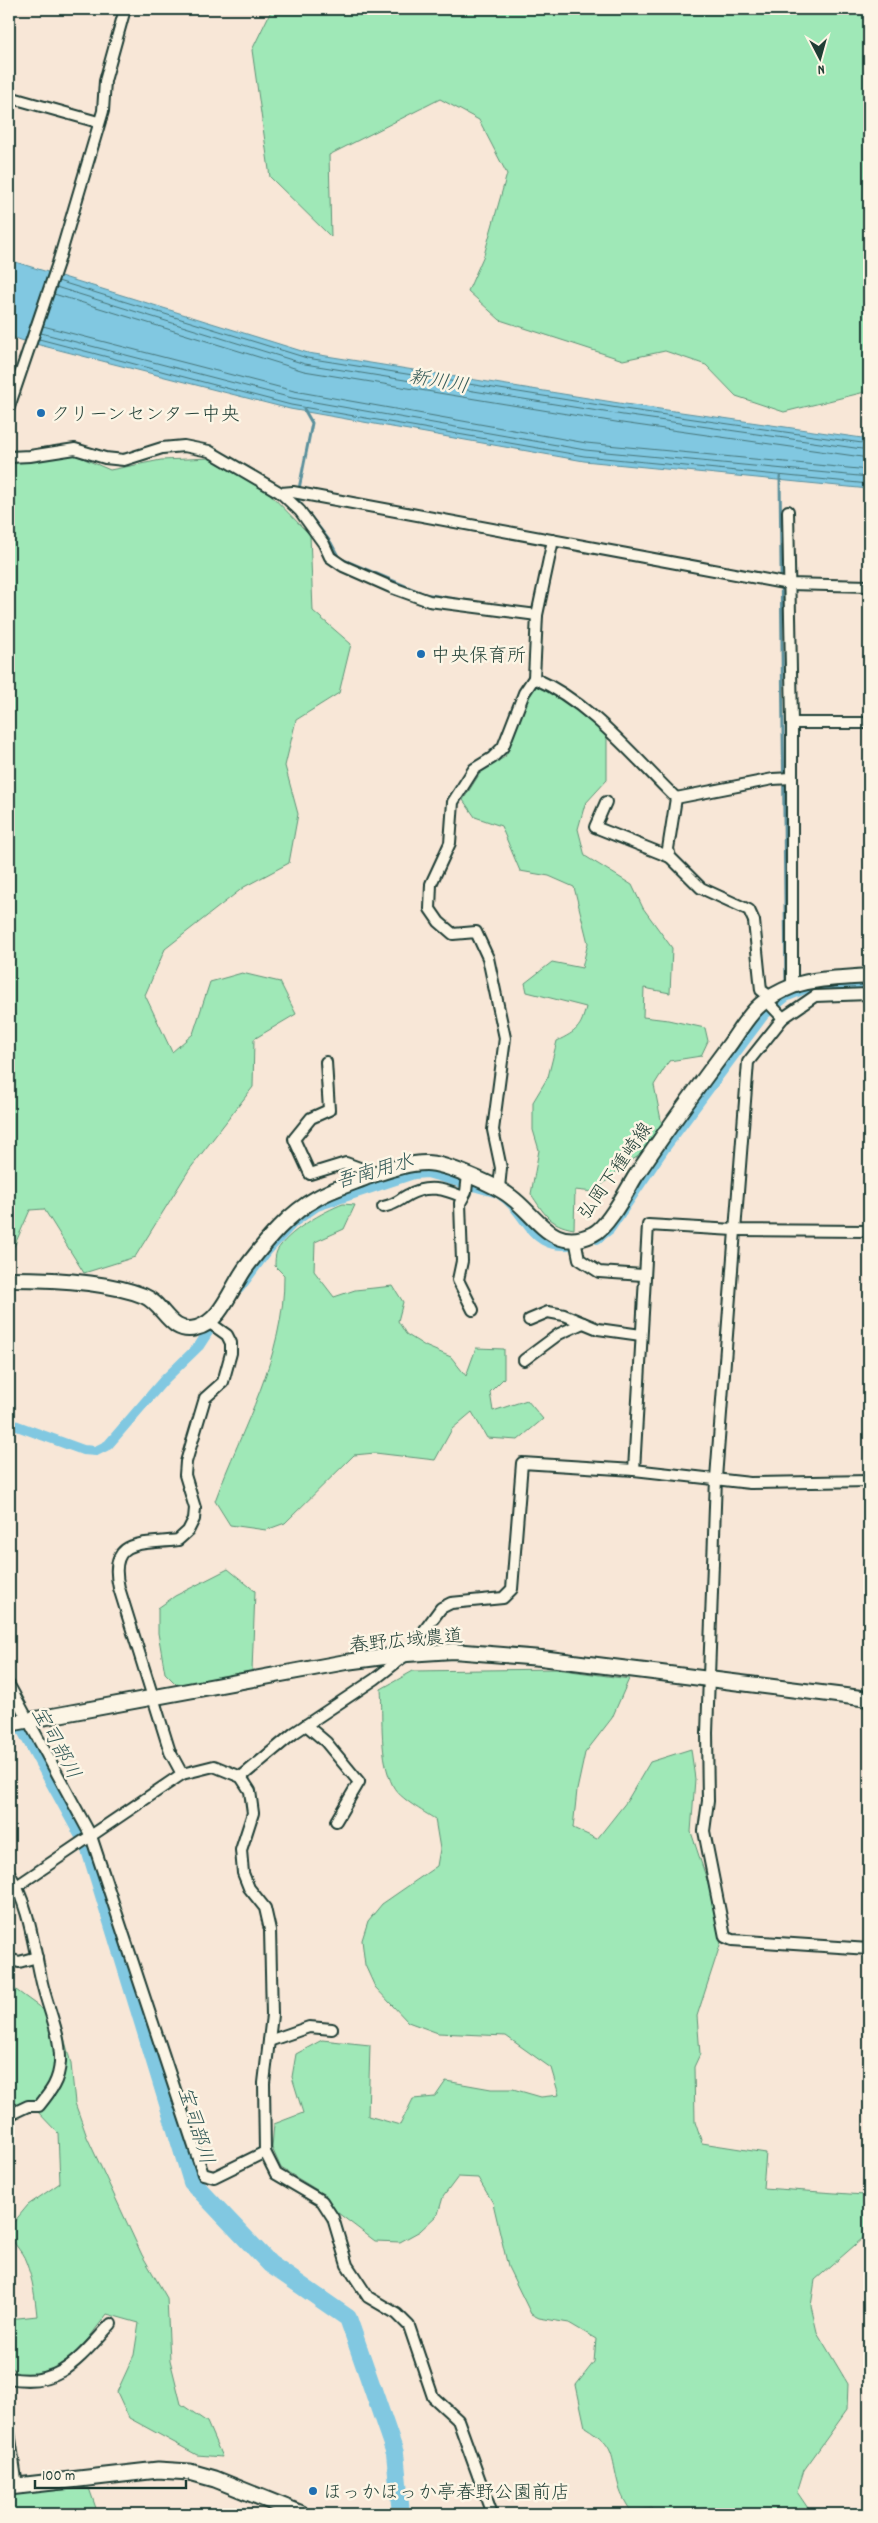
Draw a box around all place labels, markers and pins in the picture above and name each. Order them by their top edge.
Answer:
place label: クリーンセンター中央 [51,403,239,430]
marker: クリーンセンター中央 [35,407,47,419]
place label: 中央保育所 [431,644,526,671]
marker: 中央保育所 [415,648,427,660]
place label: ほっかほっか亭春野公園前店 [323,2481,570,2508]
marker: ほっかほっか亭春野公園前店 [307,2485,319,2497]

